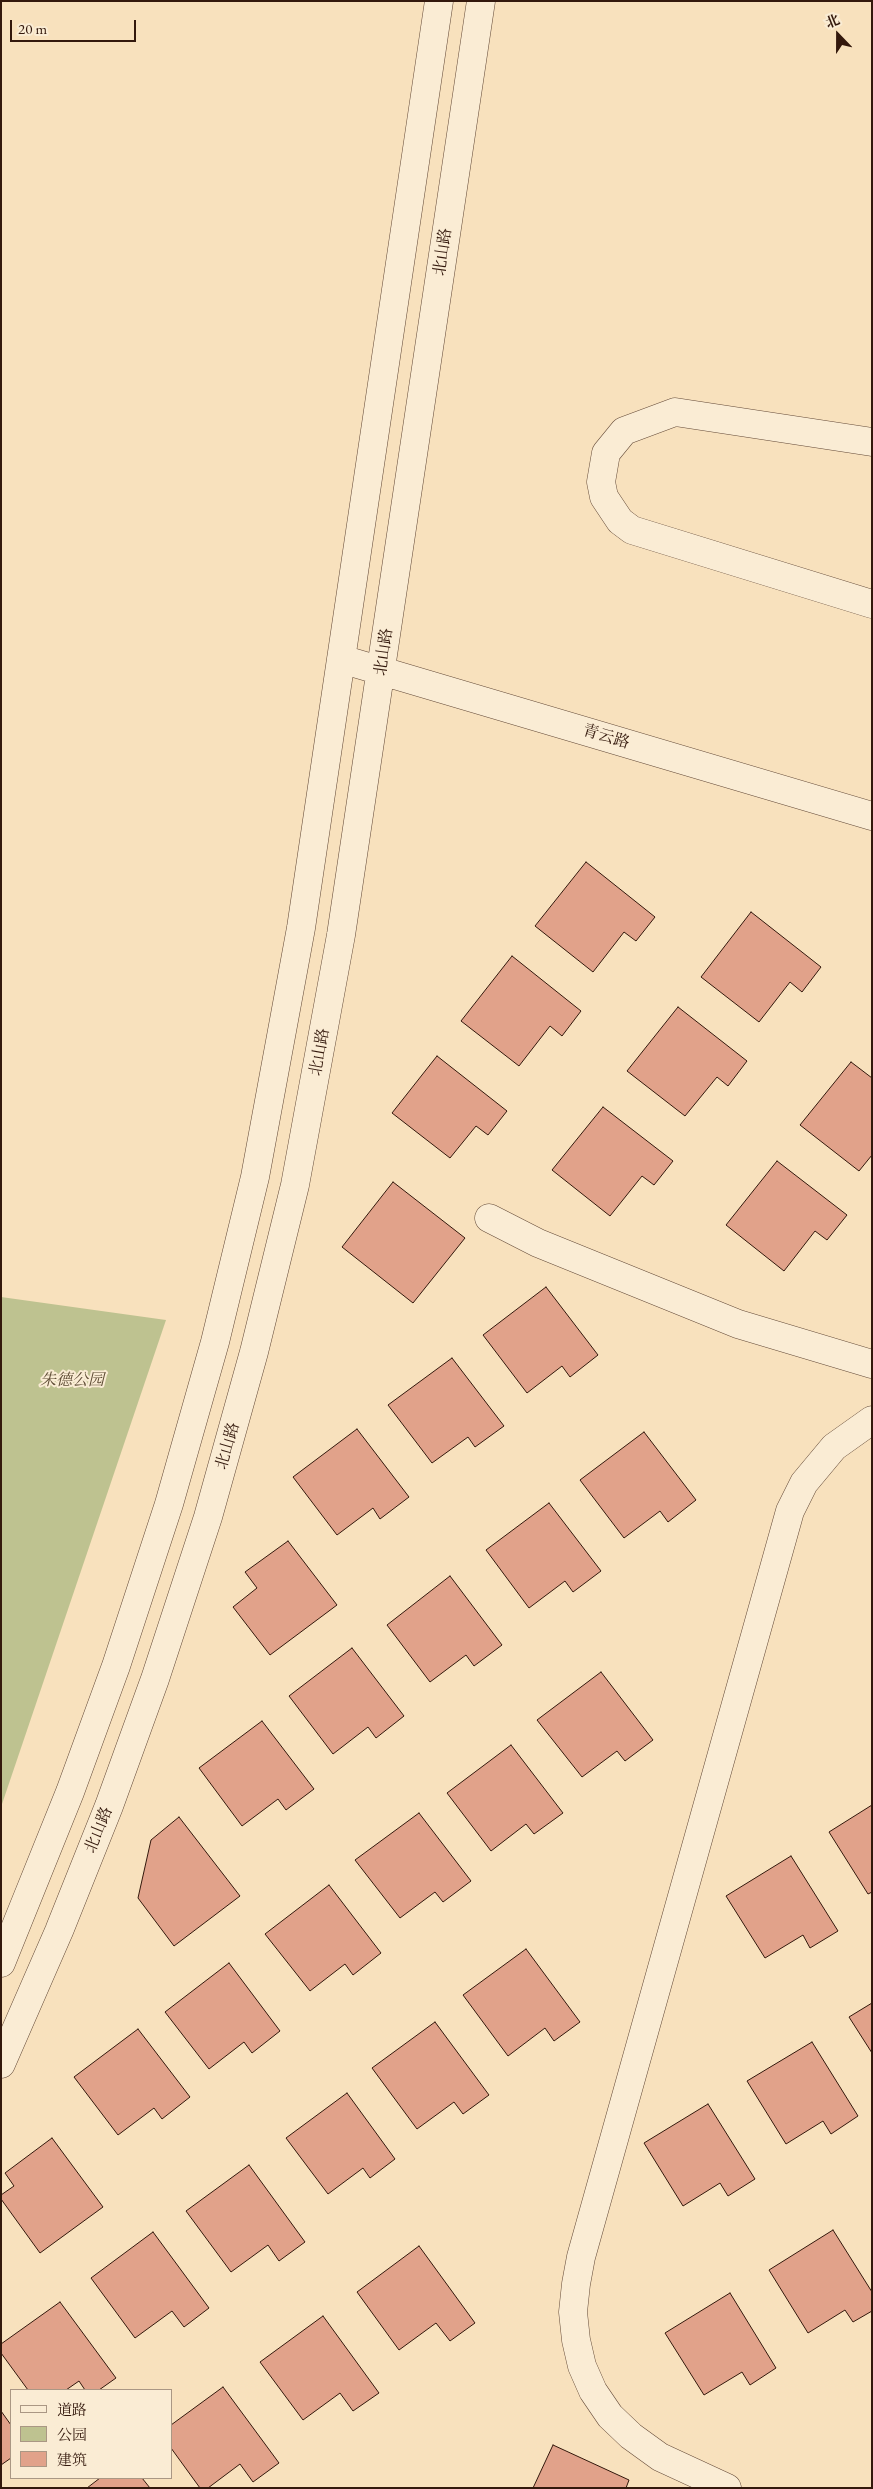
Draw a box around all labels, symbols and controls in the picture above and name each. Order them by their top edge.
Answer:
scale bar [12,10,139,42]
north arrow [813,10,863,60]
text: 北 [823,10,842,32]
text: 20 m [18,19,47,38]
street label: 北山路 [430,227,456,277]
street label: 北山路 [371,627,397,677]
street label: 青云路 [580,721,632,753]
street label: 北山路 [306,1027,334,1077]
park label: 朱德公园 [40,1371,104,1391]
street label: 北山路 [212,1420,244,1472]
street label: 北山路 [81,1804,117,1856]
legend [10,2389,172,2479]
text: 道路 [57,2400,87,2419]
text: 公园 [57,2425,87,2444]
text: 建筑 [57,2450,87,2469]

